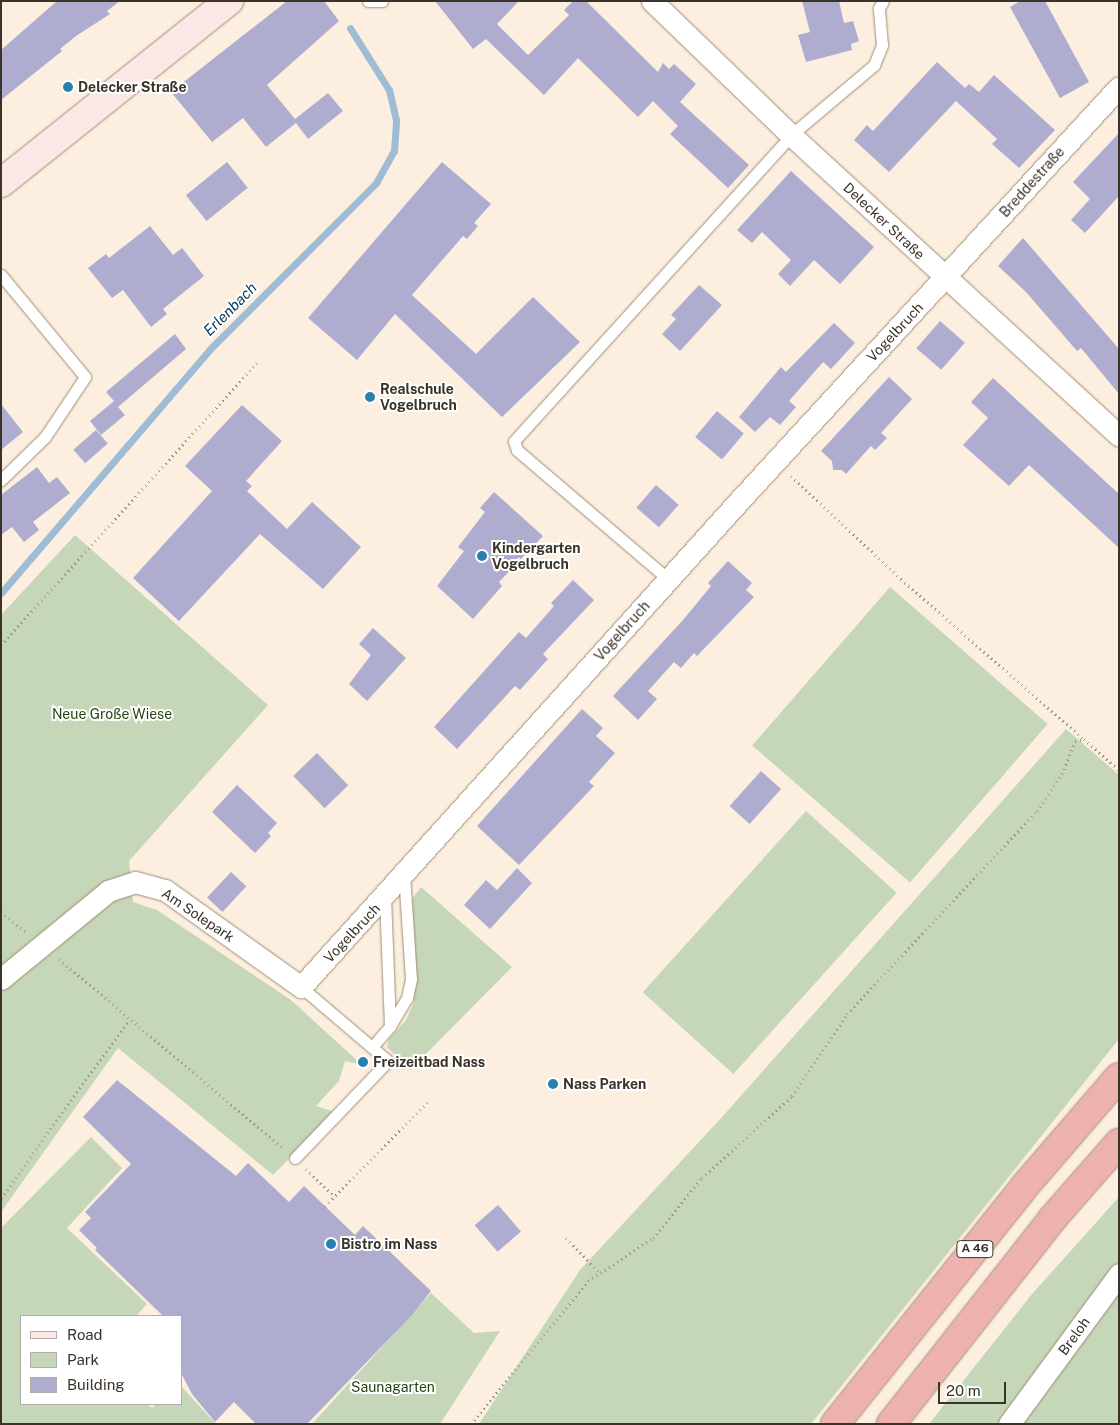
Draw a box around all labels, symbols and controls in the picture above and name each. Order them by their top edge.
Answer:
place label: Delecker Straße [78,79,186,95]
marker: Delecker Straße [62,81,74,93]
street label: Breddestraße [996,143,1068,221]
street label: Delecker Straße [840,179,928,263]
water label: Erlenbach [200,279,260,339]
street label: Vogelbruch [863,299,927,365]
place label: Realschule Vogelbruch [380,381,457,414]
marker: Realschule Vogelbruch [364,391,376,403]
place label: Kindergarten Vogelbruch [492,540,581,572]
marker: Kindergarten Vogelbruch [476,550,488,562]
street label: Vogelbruch [591,598,653,664]
park label: Neue Große Wiese [52,706,172,722]
street label: Am Solepark [159,885,237,945]
street label: Vogelbruch [320,900,384,966]
place label: Freizeitbad Nass [373,1054,485,1070]
marker: Freizeitbad Nass [357,1056,369,1068]
place label: Nass Parken [563,1076,646,1092]
marker: Nass Parken [547,1078,559,1090]
place label: Bistro im Nass [341,1236,437,1252]
marker: Bistro im Nass [325,1238,337,1250]
road number: A 46 [956,1240,994,1258]
street label: Breloh [1055,1314,1093,1358]
legend [20,1315,182,1405]
text: Road [67,1326,103,1343]
text: Park [67,1351,99,1368]
scale bar [940,1372,1008,1404]
text: Building [67,1376,125,1393]
park label: Saunagarten [351,1379,435,1395]
text: 20 m [946,1382,981,1399]

